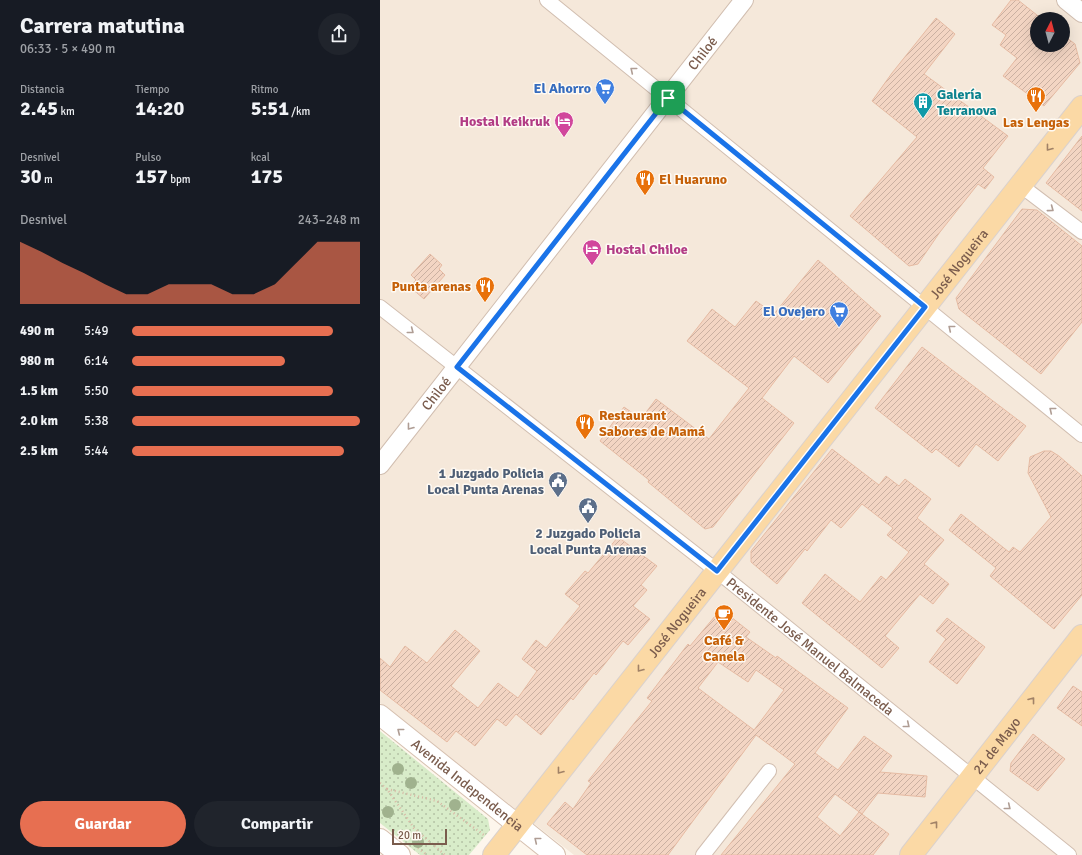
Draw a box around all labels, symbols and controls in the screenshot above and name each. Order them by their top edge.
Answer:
text: Carrera matutina [20,12,185,39]
north arrow [1030,12,1070,52]
map controls [1030,12,1070,52]
button: share [318,13,360,55]
street label: Chiloé [684,33,721,74]
text: 06:33 · 5 × 490 m [20,41,115,57]
one-way arrow [630,67,637,74]
supermarket icon: El Ahorro [594,77,616,105]
place label: El Ahorro [533,80,591,97]
pin [651,81,685,115]
text: Distancia [20,83,64,96]
text: Tiempo [135,83,170,96]
text: Ritmo [251,83,279,96]
restaurant icon: Las Lengas [1025,85,1047,113]
place label: Galería Terranova [937,86,997,119]
icon: arrive [657,87,679,109]
building icon: Galería Terranova [912,91,934,119]
text: 2.45 [20,96,58,121]
text: 14:20 [135,96,184,121]
text: 5:51 [251,96,289,121]
text: km [58,105,75,118]
text: /km [289,105,310,118]
hotel icon: Hostal Keikruk [553,110,575,138]
place label: Hostal Keikruk [459,113,551,130]
place label: Las Lengas [1003,114,1069,131]
one-way arrow [1047,144,1054,151]
text: Desnivel [20,151,60,164]
text: Pulso [135,151,161,164]
text: kcal [251,151,270,164]
text: 30 [20,164,42,189]
text: 157 [135,164,168,189]
text: 175 [251,164,283,189]
restaurant icon: El Huaruno [634,168,656,196]
place label: El Huaruno [659,171,727,188]
text: m [42,173,53,186]
text: bpm [168,173,191,186]
one-way arrow [1047,204,1054,211]
text: Desnivel [20,212,67,228]
text: 243–248 m [298,212,360,228]
street label: José Nogueira [926,226,992,303]
hotel icon: Hostal Chiloe [581,238,603,266]
place label: Hostal Chiloe [606,241,688,258]
restaurant icon: Punta arenas [474,275,496,303]
place label: Punta arenas [392,278,471,295]
supermarket icon: El Ovejero [828,300,850,328]
place label: El Ovejero [763,303,825,320]
text: 490 m [20,323,54,339]
text: 5:49 [84,323,109,339]
one-way arrow [406,326,413,333]
one-way arrow [948,326,955,333]
text: 980 m [20,353,54,369]
text: 6:14 [84,353,109,369]
street label: Chiloé [418,373,455,414]
text: 1.5 km [20,383,58,399]
text: 5:50 [84,383,109,399]
place label: Restaurant Sabores de Mamá [599,407,705,440]
one-way arrow [1049,408,1056,415]
restaurant icon: Restaurant Sabores de Mamá [574,412,596,440]
text: 2.0 km [20,413,58,429]
text: 5:38 [84,413,109,429]
one-way arrow [407,423,414,430]
text: 2.5 km [20,443,58,459]
text: 5:44 [84,443,109,459]
place label: 1 Juzgado Policia Local Punta Arenas [427,465,544,498]
public building icon: 1 Juzgado Policia Local Punta Arenas [547,470,569,498]
public building icon: 2 Juzgado Policia Local Punta Arenas [577,496,599,524]
place label: 2 Juzgado Policia Local Punta Arenas [529,525,647,558]
street label: Presidente José Manuel Balmaceda [723,574,897,719]
street label: José Nogueira [644,584,710,661]
cafe icon: Café & Canela [713,603,735,631]
place label: Café & Canela [703,632,745,665]
one-way arrow [638,664,645,671]
one-way arrow [1027,697,1034,704]
street label: 21 de Mayo [969,714,1024,778]
one-way arrow [902,721,910,728]
one-way arrow [397,728,404,735]
street label: Avenida Independencia [408,735,527,835]
one-way arrow [558,767,565,774]
button: Guardar [20,801,186,847]
button: Compartir [194,801,360,847]
one-way arrow [1004,802,1011,809]
one-way arrow [930,822,937,829]
scale bar [392,827,447,846]
text: 20 m [398,829,421,842]
one-way arrow [534,837,541,844]

